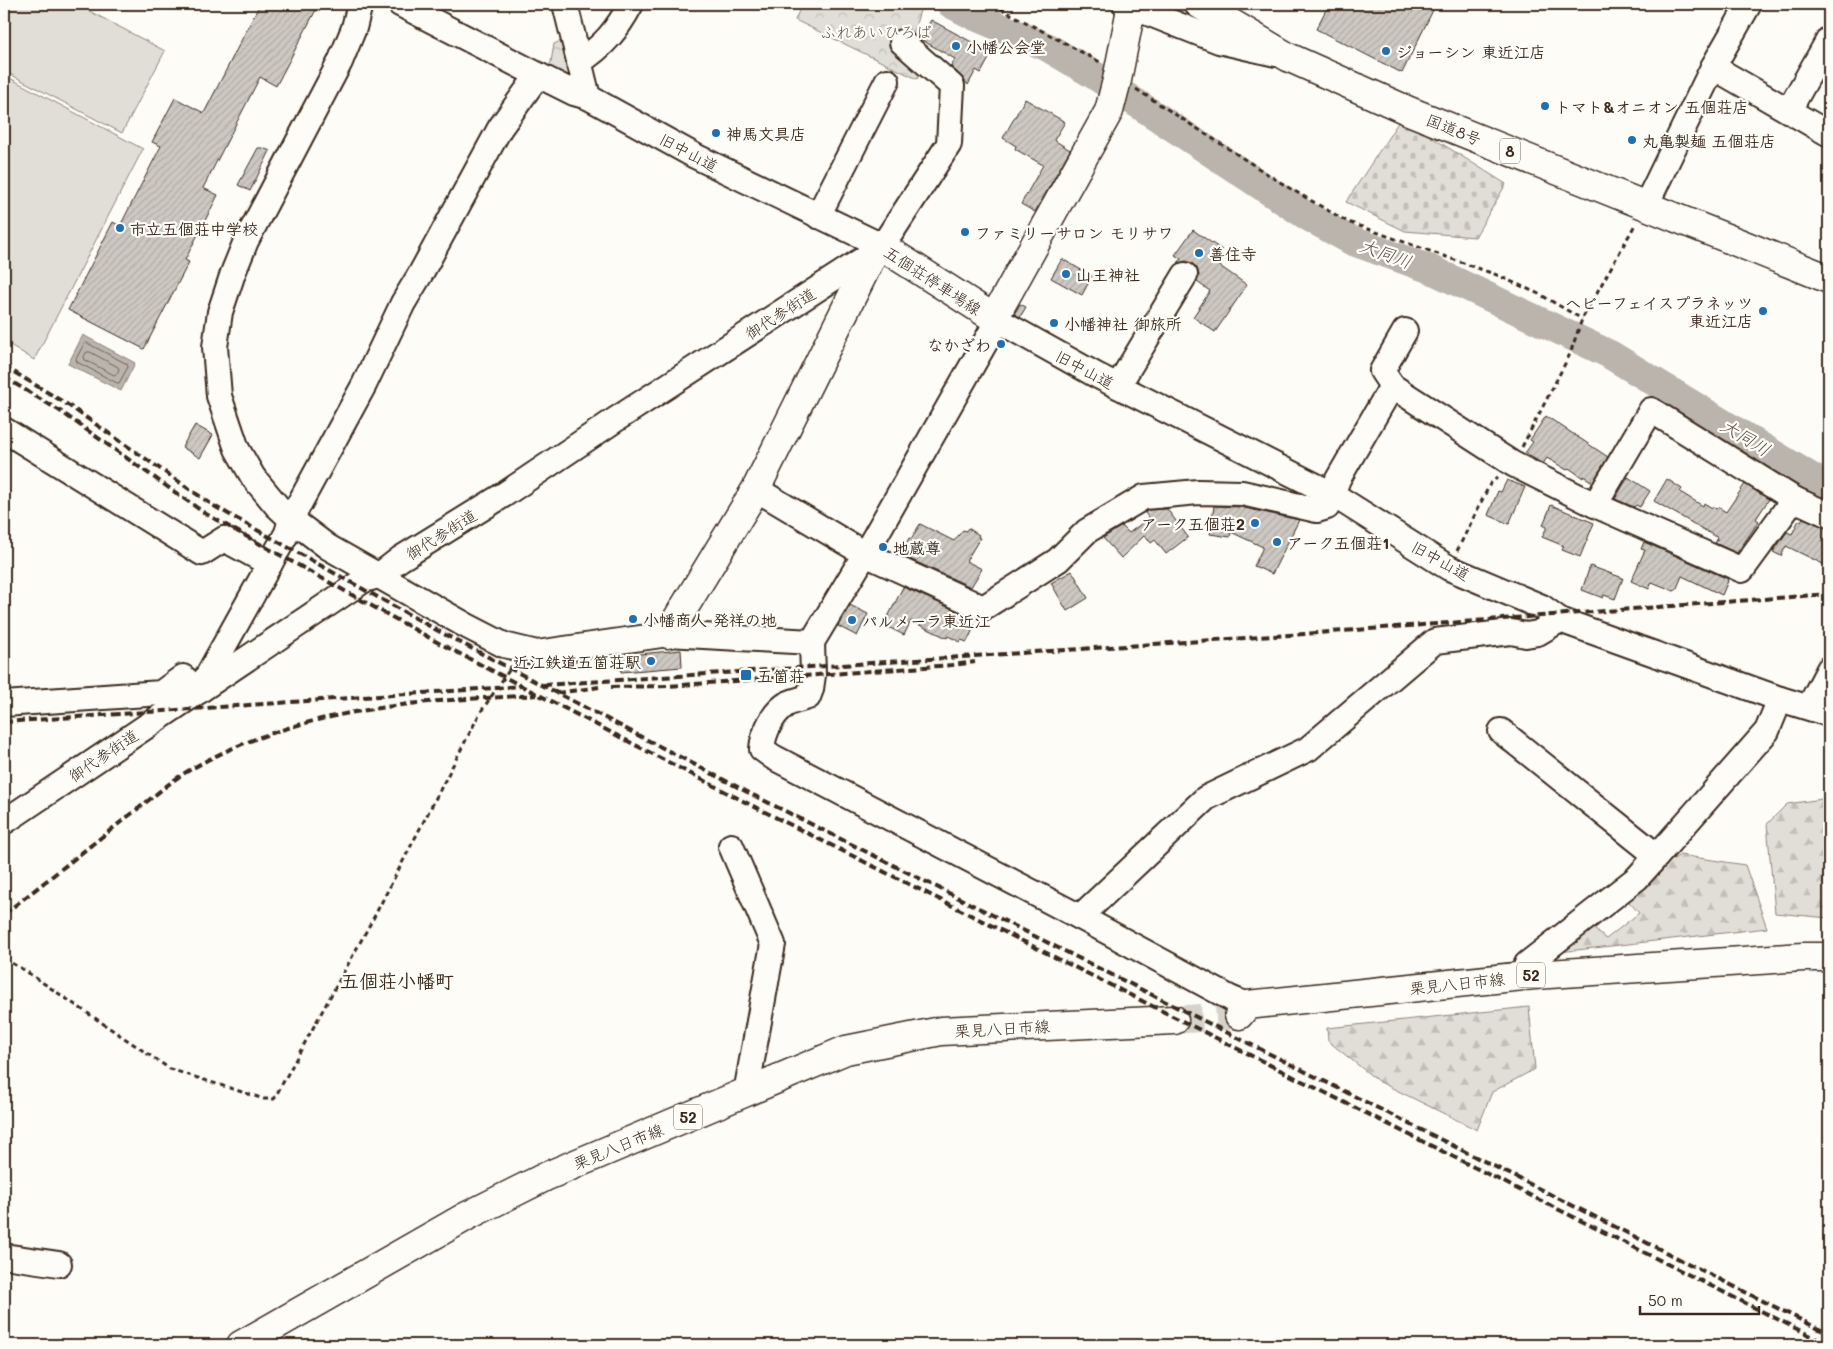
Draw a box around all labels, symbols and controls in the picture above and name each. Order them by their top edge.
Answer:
park label: ふれあいひろば [820,21,932,42]
place label: 小幡公会堂 [966,36,1046,57]
marker: 小幡公会堂 [950,40,962,52]
place label: ジョーシン 東近江店 [1396,41,1545,62]
marker: ジョーシン 東近江店 [1380,45,1392,57]
place label: トマト&オニオン 五個荘店 [1555,96,1748,117]
marker: トマト&オニオン 五個荘店 [1539,100,1551,112]
street label: 国道8号 [1423,108,1485,150]
place label: 神馬文具店 [726,123,806,144]
marker: 神馬文具店 [710,127,722,139]
street label: 旧中山道 [656,128,722,176]
place label: 丸亀製麺 五個荘店 [1642,130,1776,151]
marker: 丸亀製麺 五個荘店 [1626,134,1638,146]
road number: 8 [1500,138,1520,164]
place label: 市立五個荘中学校 [130,218,258,239]
marker: 市立五個荘中学校 [114,222,126,234]
place label: ファミリーサロン モリサワ [975,222,1173,243]
marker: ファミリーサロン モリサワ [959,226,971,238]
water label: 大同川 [1357,232,1415,274]
street label: 五個荘停車場線 [880,241,986,319]
place label: 善住寺 [1209,243,1257,264]
marker: 善住寺 [1193,247,1205,259]
place label: 山王神社 [1076,264,1140,285]
marker: 山王神社 [1060,268,1072,280]
street label: 御代参街道 [741,282,819,344]
place label: ヘビーフェイスプラネッツ 東近江店 [1565,292,1753,331]
marker: ヘビーフェイスプラネッツ 東近江店 [1757,305,1769,317]
place label: 小幡神社 御旅所 [1064,313,1182,334]
marker: 小幡神社 御旅所 [1048,317,1060,329]
place label: なかざわ [927,334,991,355]
marker: なかざわ [995,338,1007,350]
street label: 旧中山道 [1052,345,1118,393]
water label: 大同川 [1717,413,1775,461]
street label: 御代参街道 [402,504,480,564]
place label: アーク五個荘2 [1141,513,1245,534]
marker: アーク五個荘2 [1249,517,1261,529]
place label: アーク五個荘1 [1287,532,1389,553]
street label: 旧中山道 [1408,535,1474,585]
marker: アーク五個荘1 [1271,536,1283,548]
place label: 地蔵尊 [893,537,941,558]
marker: 地蔵尊 [877,541,889,553]
place label: 小幡商人 発祥の地 [643,609,777,630]
place label: パルメーラ東近江 [862,610,990,631]
marker: 小幡商人 発祥の地 [627,613,639,625]
marker: パルメーラ東近江 [846,614,858,626]
place label: 近江鉄道五箇荘駅 [513,651,641,672]
marker: 近江鉄道五箇荘駅 [645,655,657,667]
place label: 五箇荘 [757,665,805,686]
marker: 五箇荘 [739,668,753,682]
street label: 御代参街道 [64,724,142,786]
road number: 52 [1517,962,1545,988]
district label: 五個荘小幡町 [340,968,454,993]
street label: 栗見八日市線 [1408,968,1506,998]
street label: 栗見八日市線 [954,1015,1050,1041]
road number: 52 [674,1104,702,1130]
street label: 栗見八日市線 [570,1118,666,1174]
scale bar [1640,1284,1759,1316]
text: 50 m [1648,1290,1683,1310]

